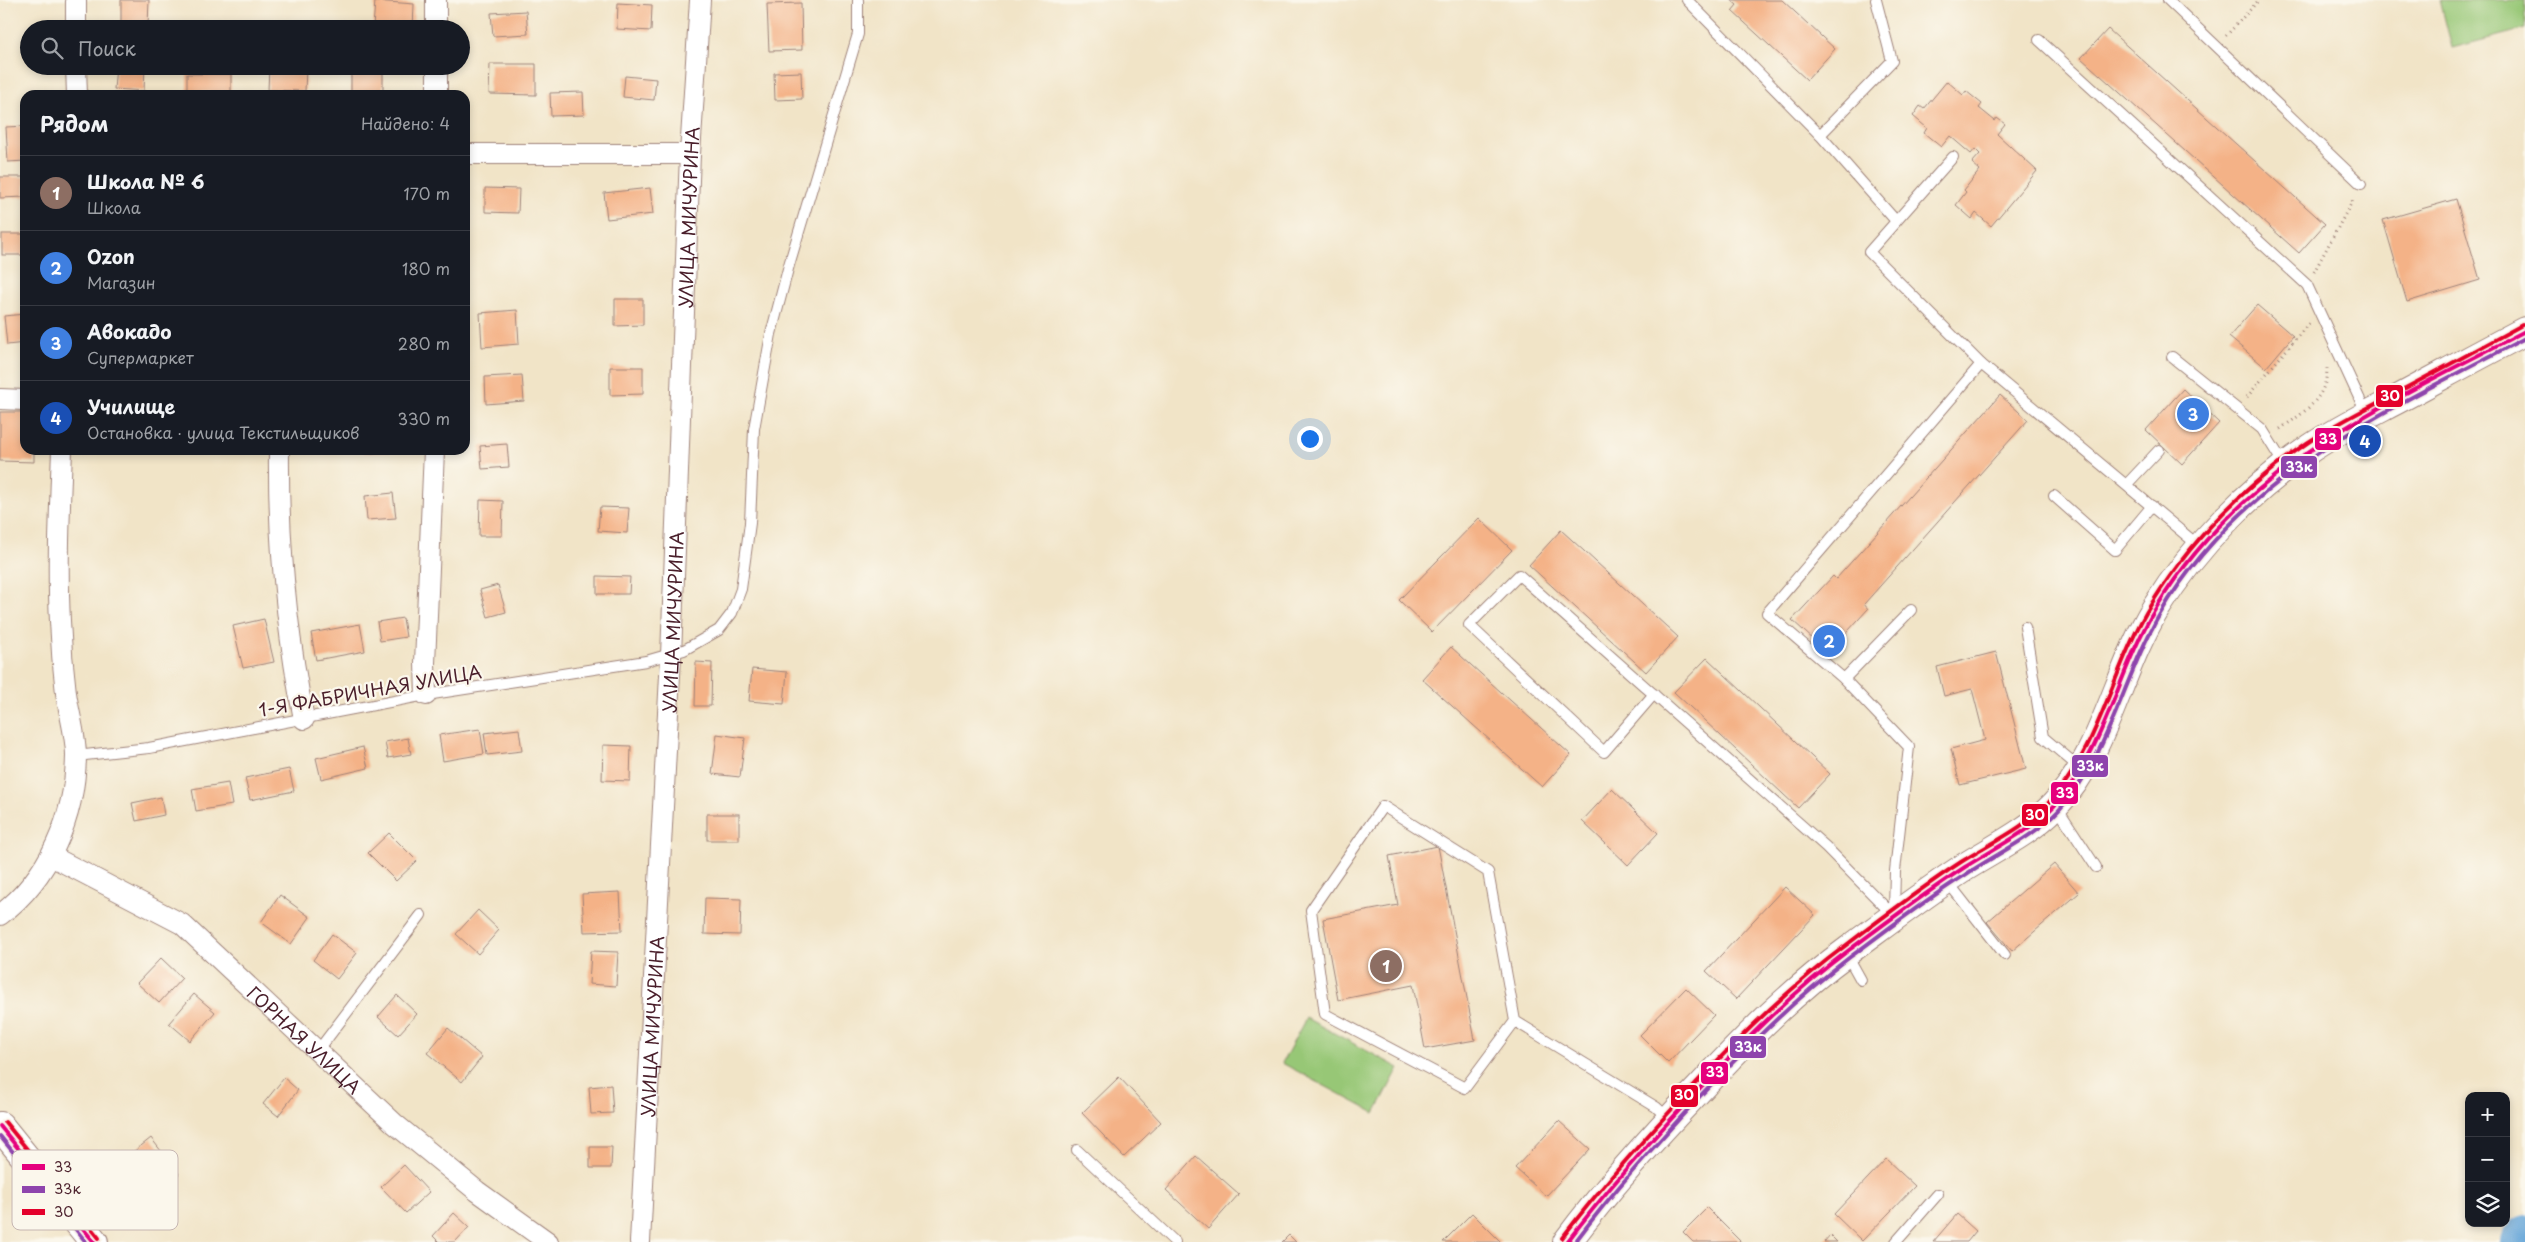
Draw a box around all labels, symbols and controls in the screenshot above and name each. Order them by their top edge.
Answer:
search box [20,20,470,75]
icon: search [38,34,66,62]
text: Поиск [78,34,136,62]
text: Рядом [40,107,108,139]
text: Найдено: 4 [361,111,450,135]
street label: УЛИЦА МИЧУРИНА [671,125,705,308]
text: Школа № 6 [87,167,204,195]
text: 1 [52,181,60,205]
text: 170 m [404,181,450,205]
text: Школа [87,195,141,219]
text: Ozon [87,242,135,270]
text: 2 [50,256,62,280]
text: 180 m [402,256,450,280]
text: Магазин [87,270,156,294]
text: Авокадо [87,317,172,345]
text: 3 [51,331,61,355]
text: 280 m [398,331,450,355]
text: Супермаркет [87,345,194,369]
line badge: 30 [2375,384,2404,408]
text: 30 [2380,385,2400,406]
text: Училище [87,392,175,420]
pin: 3 [2177,395,2209,433]
text: 4 [51,406,61,430]
text: 330 m [397,406,450,430]
text: Остановка · улица Текстильщиков [87,420,360,444]
pin: 4 [2349,422,2381,460]
your location [1297,426,1323,452]
line badge: 33 [2314,427,2342,451]
text: 33 [2319,428,2337,449]
line badge: 33к [2280,455,2318,479]
text: 33к [2285,456,2313,477]
street label: УЛИЦА МИЧУРИНА [655,530,689,713]
pin: 2 [1813,622,1845,660]
street label: 1-Я ФАБРИЧНАЯ УЛИЦА [256,657,484,723]
line badge: 33к [2071,754,2109,778]
text: 33к [2076,755,2104,776]
line badge: 33 [2050,781,2079,805]
text: 33 [2056,782,2074,803]
line badge: 30 [2021,803,2049,827]
text: 30 [2025,804,2045,825]
street label: УЛИЦА МИЧУРИНА [633,935,670,1118]
pin: 1 [1370,947,1402,985]
street label: ГОРНАЯ УЛИЦА [242,979,368,1100]
line badge: 33к [1729,1035,1767,1059]
text: 33к [1734,1036,1762,1057]
line badge: 33 [1700,1061,1729,1085]
text: 33 [1706,1061,1724,1082]
line badge: 30 [1670,1084,1699,1108]
text: 30 [1674,1084,1694,1105]
map controls [2465,1092,2510,1227]
button: + [2465,1092,2510,1137]
button: − [2465,1137,2510,1182]
legend [12,1150,178,1230]
text: 33 [54,1156,72,1177]
text: 33к [54,1178,81,1199]
button: layers [2465,1182,2510,1227]
text: 30 [54,1201,73,1222]

